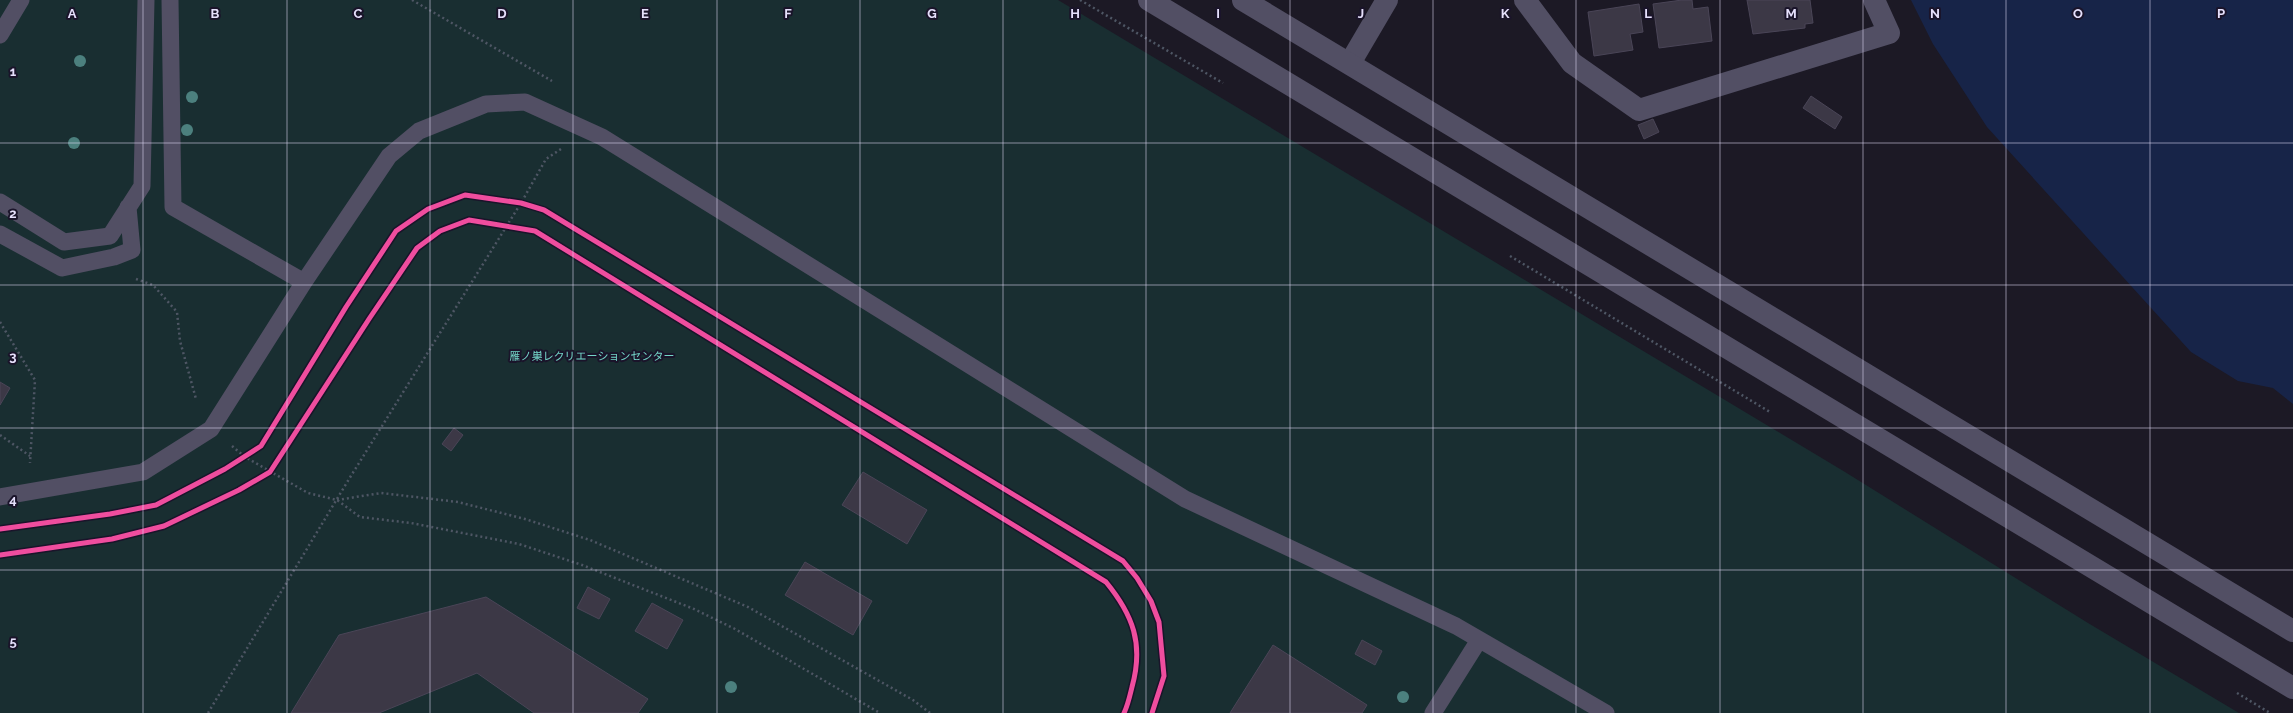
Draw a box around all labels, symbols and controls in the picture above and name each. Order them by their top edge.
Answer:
text: A [68,6,77,21]
text: B [211,6,220,21]
text: C [354,6,363,21]
text: D [497,6,507,21]
text: E [641,6,649,21]
text: F [784,6,792,21]
text: G [927,6,937,21]
text: H [1070,6,1080,21]
text: I [1216,6,1220,21]
text: J [1358,6,1364,21]
text: K [1501,6,1510,21]
text: L [1644,6,1652,21]
text: M [1785,6,1797,21]
text: N [1930,6,1940,21]
text: O [2073,6,2083,21]
text: P [2217,6,2225,21]
text: 1 [10,64,17,79]
text: 2 [9,206,17,221]
text: 3 [9,349,17,364]
park label: 雁ノ巣レクリエーションセンター [510,350,674,363]
text: 4 [9,492,17,507]
text: 5 [9,634,17,649]

